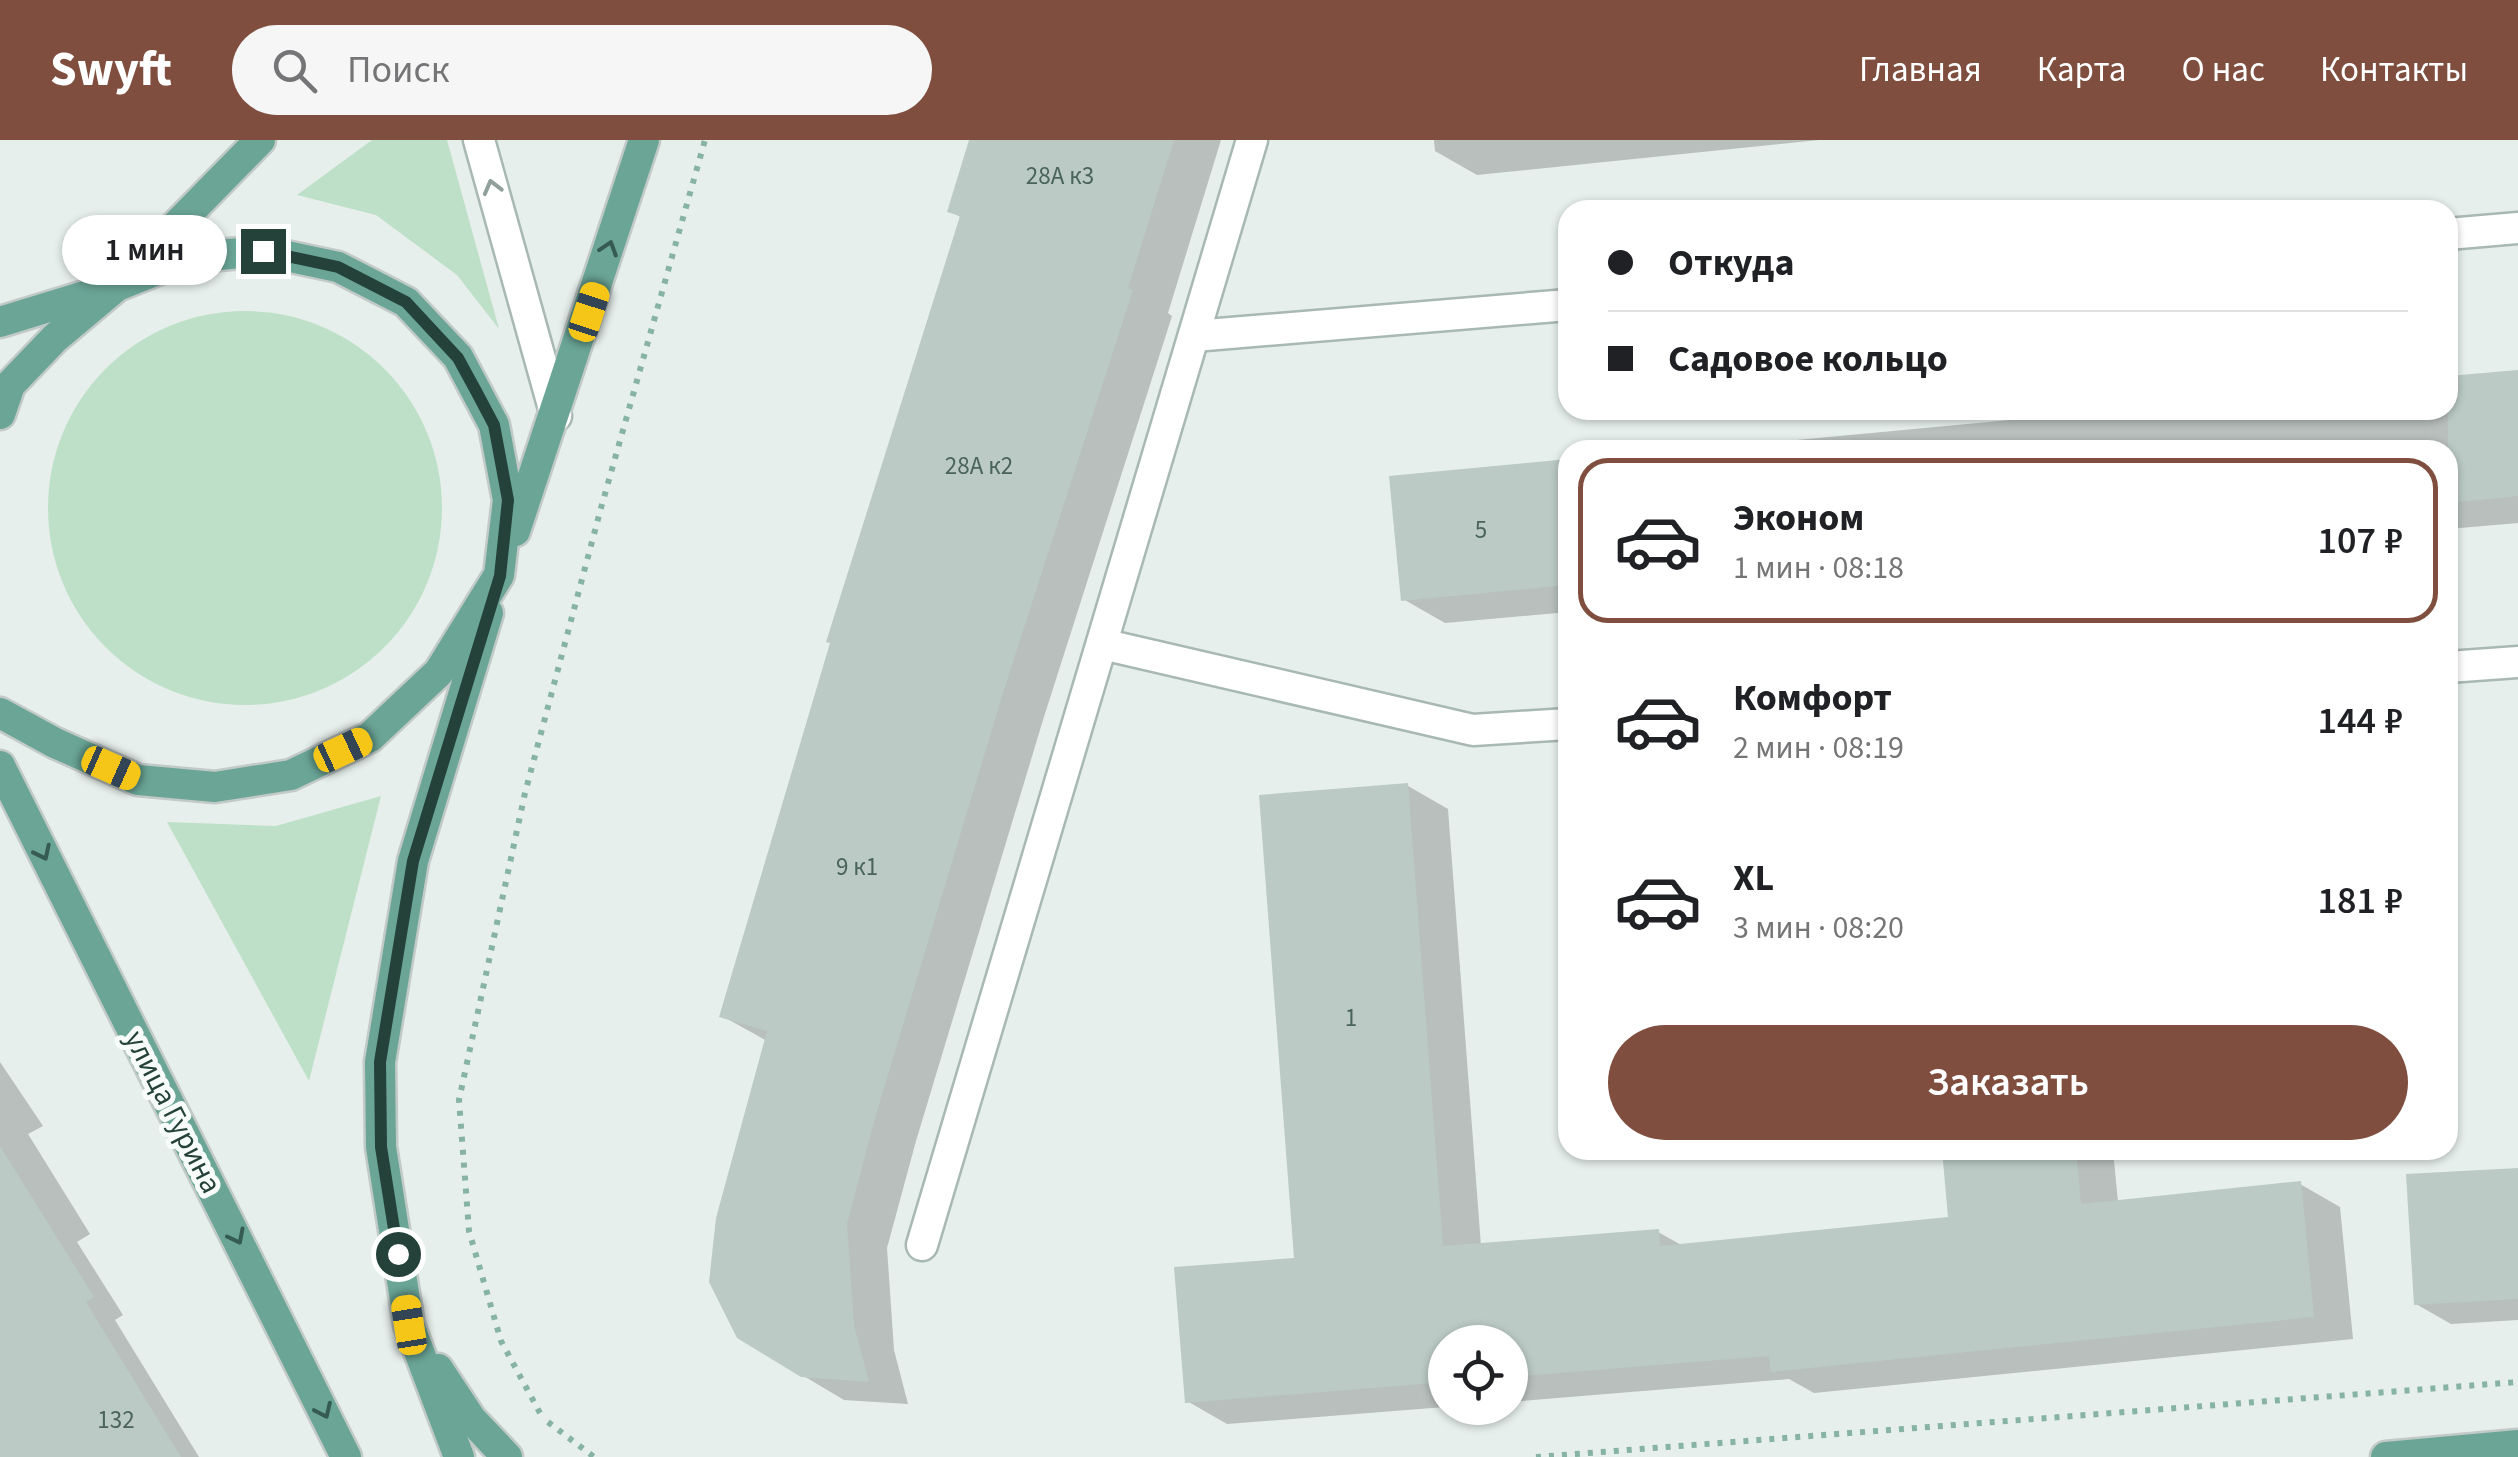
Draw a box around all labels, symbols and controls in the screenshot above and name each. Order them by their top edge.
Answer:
search box [232,25,932,115]
text: Swyft [50,36,172,104]
icon: search [267,43,322,98]
text: Поиск [347,43,450,97]
text: Главная [1859,45,1982,95]
text: Карта [2037,45,2126,95]
text: О нас [2181,45,2265,95]
text: Контакты [2320,45,2468,95]
house number: 28А к3 [1026,158,1094,194]
one-way arrow [483,179,504,196]
callout: 1 мин [63,216,228,286]
text: 1 мин [104,227,185,273]
route end [241,229,286,274]
text: Откуда [1668,236,1795,290]
one-way arrow [598,240,618,257]
car [565,279,613,345]
text: Садовое кольцо [1668,332,1948,386]
house number: 28А к2 [945,448,1013,484]
text: Эконом [1733,491,1864,545]
icon: car [1613,496,1703,586]
house number: 5 [1475,512,1487,548]
text: 107 ₽ [2317,514,2403,568]
text: 1 мин · 08:18 [1733,545,1904,591]
text: Комфорт [1733,671,1892,725]
icon: car [1613,676,1703,766]
text: 144 ₽ [2317,694,2403,748]
car [309,724,377,776]
text: 2 мин · 08:19 [1733,725,1904,771]
car [77,742,145,794]
one-way arrow [31,843,51,861]
house number: 9 к1 [836,849,878,885]
text: XL [1733,851,1774,905]
icon: car [1613,856,1703,946]
text: 181 ₽ [2317,874,2403,928]
text: 3 мин · 08:20 [1733,905,1904,951]
house number: 1 [1345,1000,1357,1036]
street label: улица Гурина [113,1023,233,1201]
button: Заказать [1608,1025,2408,1140]
one-way arrow [225,1227,244,1245]
route start [376,1232,421,1277]
car [389,1293,429,1357]
map controls [1428,1325,1528,1425]
button: locate [1428,1325,1528,1425]
one-way arrow [312,1401,332,1419]
house number: 132 [97,1402,135,1438]

